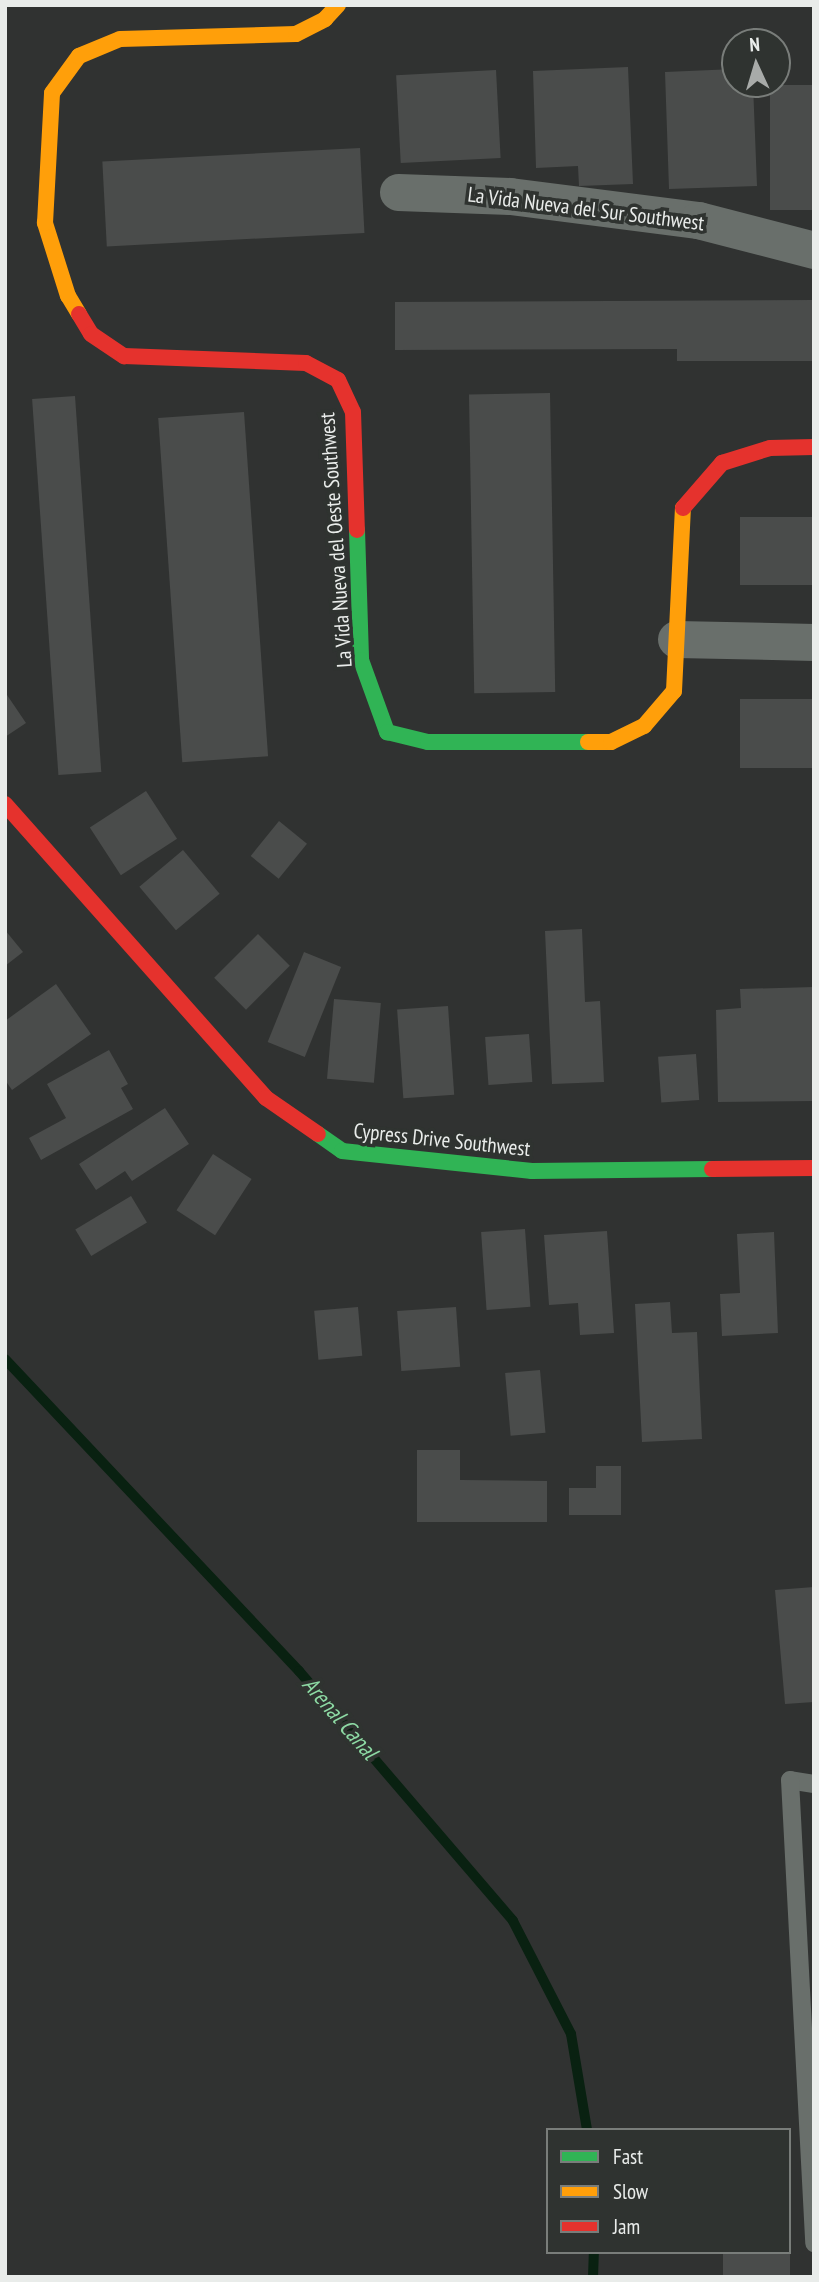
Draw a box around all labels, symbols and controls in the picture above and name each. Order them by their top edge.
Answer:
north arrow [721,28,791,98]
text: N [749,32,761,56]
street label: La Vida Nueva del Sur Southwest [466,182,706,236]
street label: La Vida Nueva del Oeste Southwest [314,411,358,669]
street label: Cypress Drive Southwest [352,1118,532,1162]
water label: Arenal Canal [297,1671,383,1765]
legend [546,2128,791,2254]
text: Fast [613,2143,643,2170]
text: Slow [613,2178,648,2205]
text: Jam [613,2213,640,2240]

